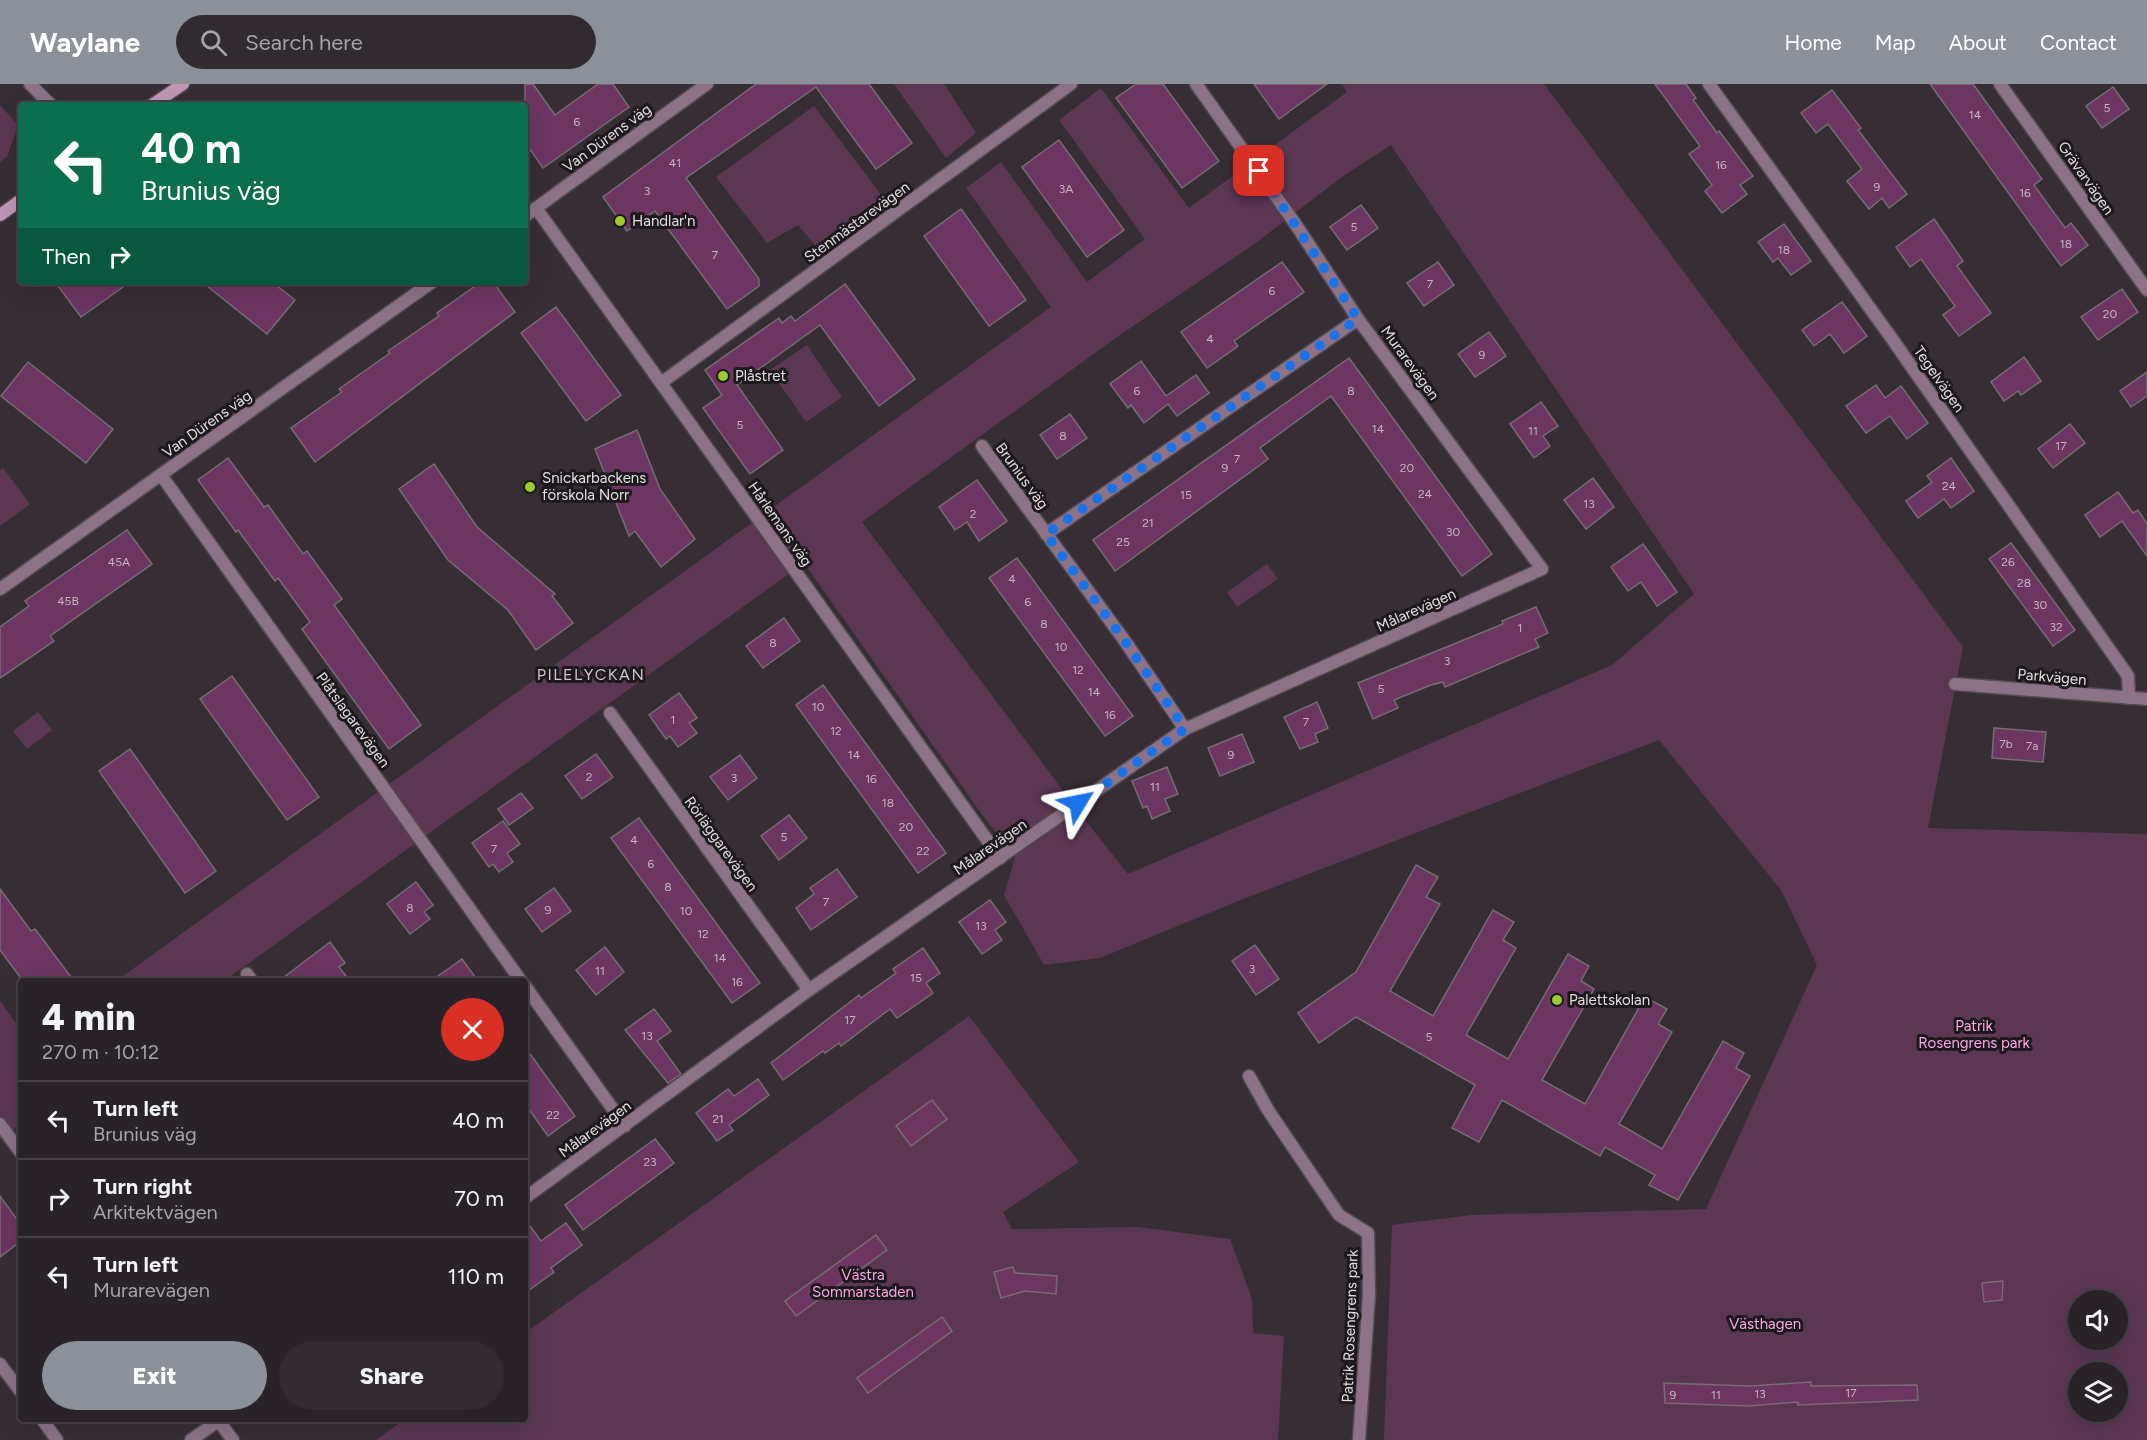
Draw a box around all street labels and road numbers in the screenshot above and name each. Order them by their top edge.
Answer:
street label: Van Dürens väg [559,100,655,176]
street label: Grävarvägen [2054,138,2118,218]
street label: Stenmästarevägen [801,178,913,266]
street label: Murarevägen [1377,322,1443,404]
street label: Tegelvägen [1910,342,1968,416]
street label: Van Dürens väg [159,387,255,461]
street label: Brunius väg [992,439,1052,513]
street label: Hårlemans väg [744,478,816,570]
street label: Målarevägen [1373,584,1459,636]
street label: Parkvägen [2017,665,2087,689]
street label: Plåtslagarevägen [312,669,394,771]
street label: Rörläggarevägen [680,793,762,895]
street label: Målarevägen [950,815,1030,879]
street label: Målarevägen [555,1097,635,1161]
street label: Patrik Rosengrens park [1338,1249,1362,1403]

